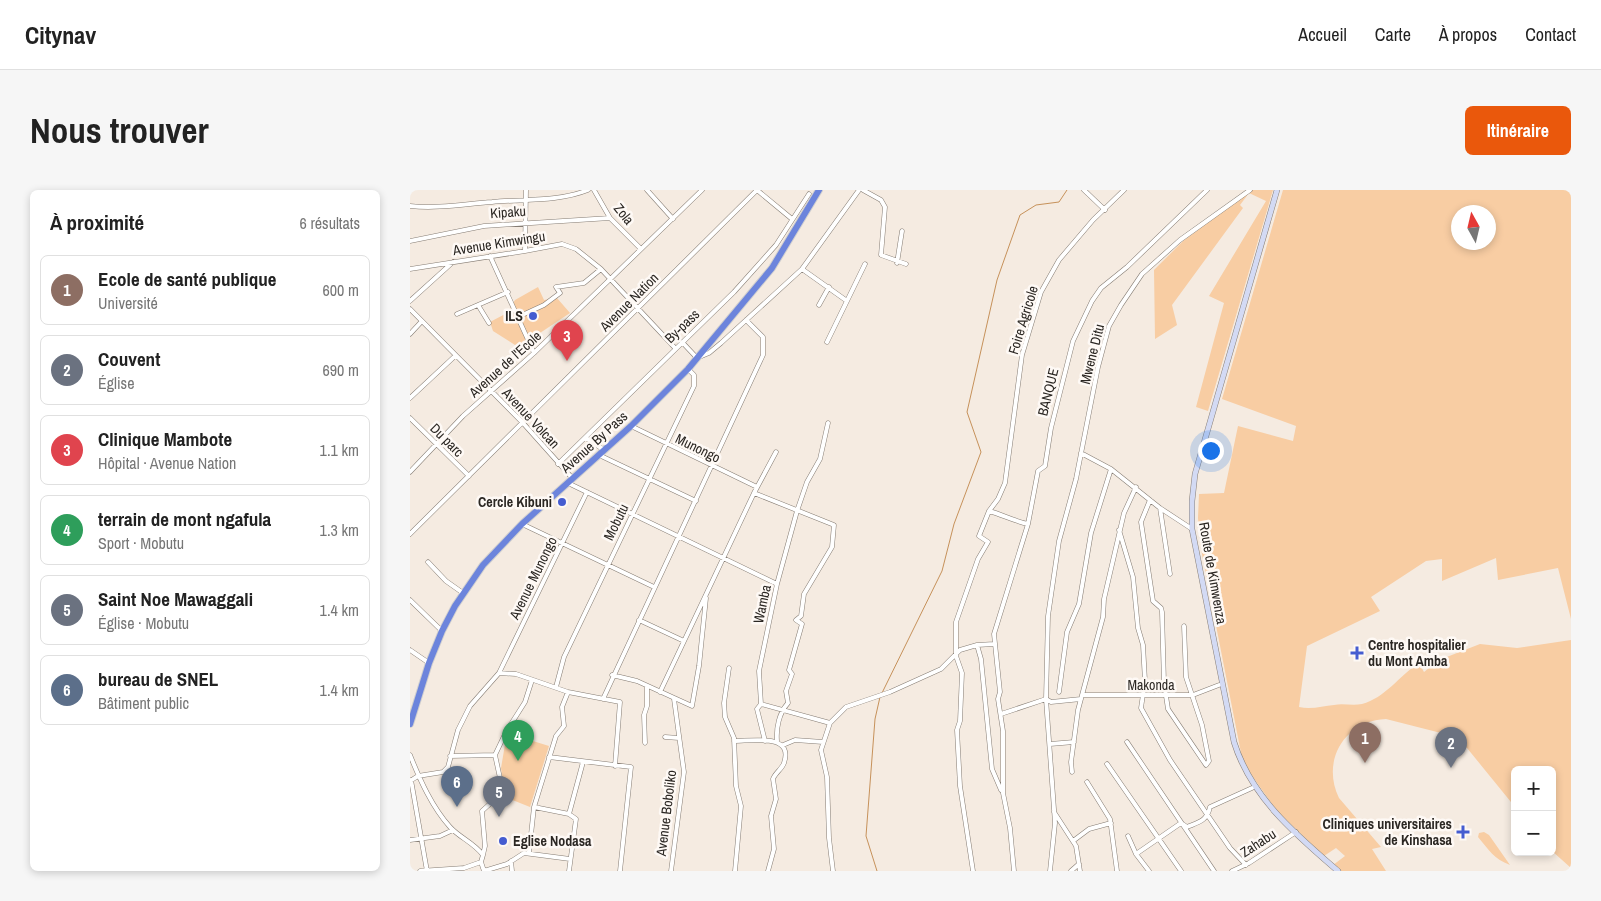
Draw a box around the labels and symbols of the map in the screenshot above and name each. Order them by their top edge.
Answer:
street label: Zola [610,200,638,229]
street label: Kipaku [490,202,526,222]
north arrow [1451,205,1496,250]
street label: Avenue Kimwingu [451,227,546,259]
street label: Avenue Nation [595,269,662,336]
street label: Foire Agricole [1004,283,1042,357]
street label: By-pass [661,305,703,347]
place label: ILS [505,307,523,325]
marker: ILS [527,310,539,322]
pin: 3 [551,320,583,361]
street label: Mwene Ditu [1076,322,1108,386]
street label: Avenue de l'Ecole [464,327,545,402]
street label: BANQUE [1033,366,1063,418]
street label: Avenue Volcan [498,383,564,452]
street label: Avenue By Pass [556,407,631,477]
street label: Du parc [426,419,468,461]
street label: Munongo [673,429,723,467]
your location [1198,438,1224,464]
place label: Cercle Kibuni [478,493,552,511]
marker: Cercle Kibuni [556,496,568,508]
street label: Mobutu [600,501,632,543]
street label: Route de Kimwenza [1195,521,1231,626]
street label: Avenue Munongo [505,534,561,623]
street label: Wamba [749,582,775,625]
place label: Centre hospitalier du Mont Amba [1368,636,1466,670]
marker: Centre hospitalier du Mont Amba [1350,646,1364,660]
street label: Makonda [1127,676,1175,694]
pin: 4 [502,720,534,761]
pin: 1 [1349,722,1381,763]
pin: 2 [1435,727,1467,768]
pin: 6 [441,766,473,807]
street label: Avenue Boboliko [652,769,680,858]
pin: 5 [483,776,515,817]
place label: Cliniques universitaires de Kinshasa [1322,815,1453,849]
street label: Zahabu [1237,825,1279,861]
marker: Cliniques universitaires de Kinshasa [1456,825,1470,839]
place label: Eglise Nodasa [513,832,592,850]
marker: Eglise Nodasa [497,835,509,847]

